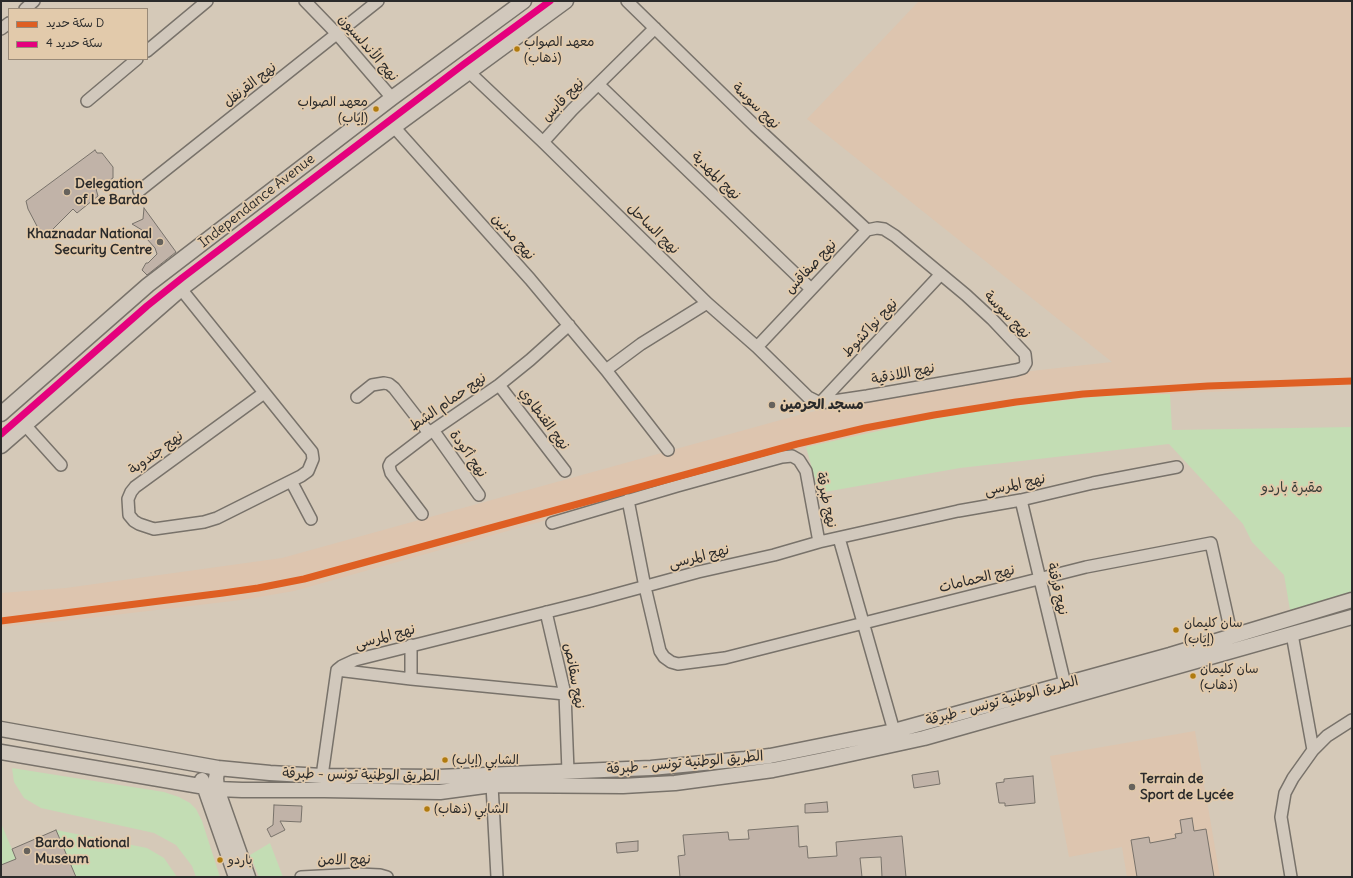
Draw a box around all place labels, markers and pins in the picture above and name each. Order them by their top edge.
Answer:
place label: معهد الصواب (ذهاب) [524,34,594,65]
marker: معهد الصواب (ذهاب) [512,44,522,54]
place label: معهد الصواب (إياب) [298,94,368,125]
marker: معهد الصواب (إياب) [371,104,381,114]
place label: Delegation of Le Bardo [75,176,148,208]
marker: Delegation of Le Bardo [62,187,72,197]
place label: Khaznadar National Security Centre [27,226,152,258]
marker: Khaznadar National Security Centre [155,237,165,247]
place label: مسجد الحرمين [780,397,864,413]
marker: مسجد الحرمين [767,400,777,410]
place label: سان كليمان (إياب) [1184,615,1243,646]
marker: سان كليمان (إياب) [1171,625,1181,635]
place label: سان كليمان (ذهاب) [1200,661,1259,692]
marker: سان كليمان (ذهاب) [1188,671,1198,681]
place label: الشابي (إياب) [452,752,519,768]
marker: الشابي (إياب) [440,755,450,765]
place label: Terrain de Sport de Lycée [1140,771,1234,804]
marker: Terrain de Sport de Lycée [1127,782,1137,792]
place label: الشابي (ذهاب) [434,801,508,817]
marker: الشابي (ذهاب) [422,804,432,814]
place label: Bardo National Museum [35,835,130,868]
marker: Bardo National Museum [22,846,32,856]
place label: باردو [228,852,253,868]
marker: باردو [215,855,225,865]

